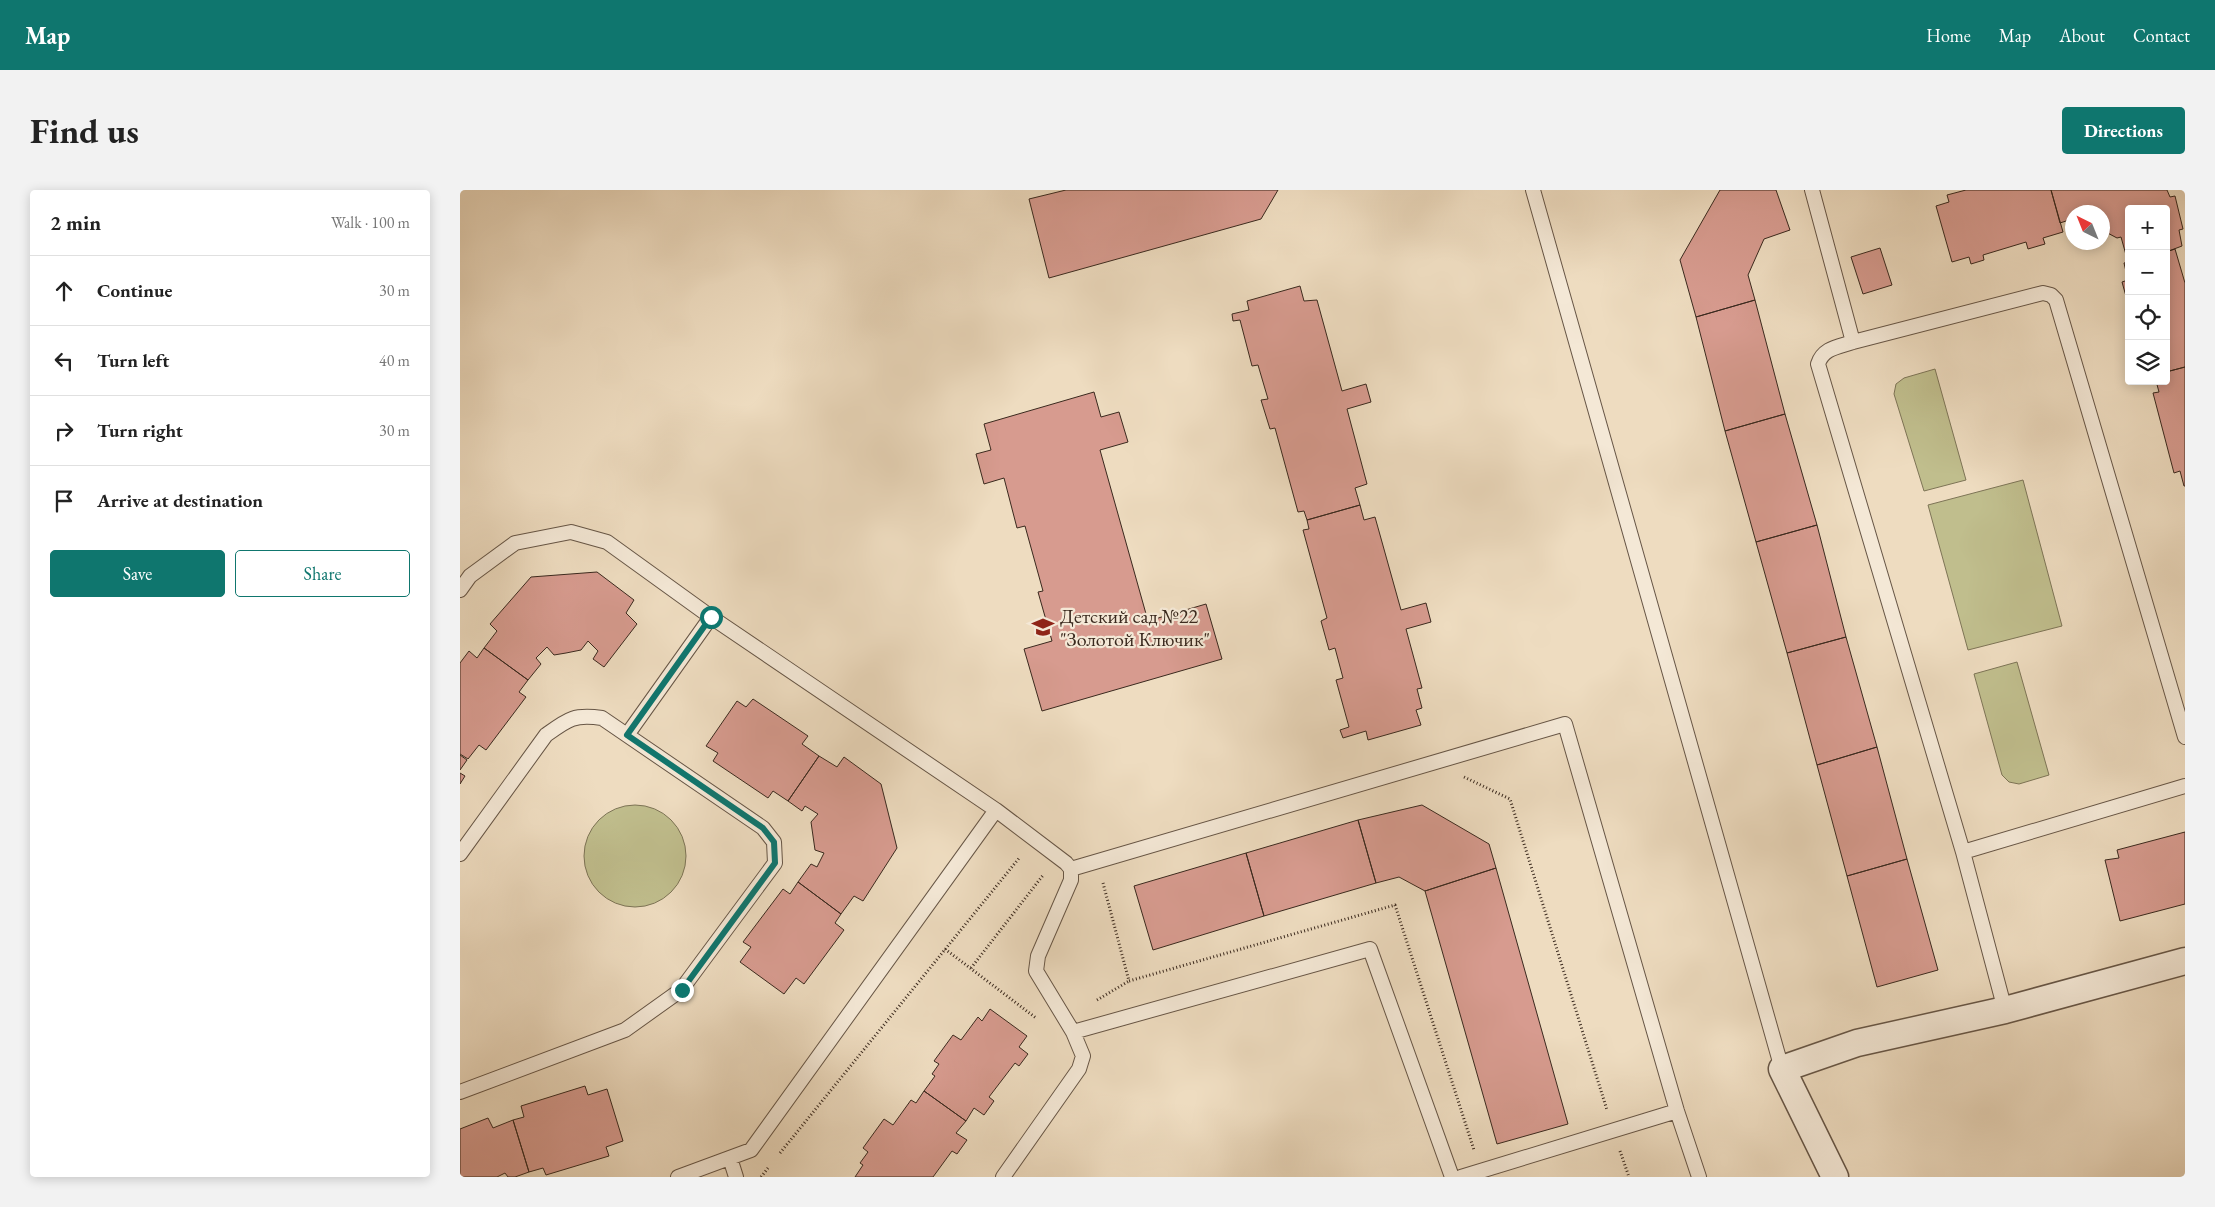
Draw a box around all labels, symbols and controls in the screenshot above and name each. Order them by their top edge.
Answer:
text: Map [25,20,70,51]
text: Home [1926,24,1971,47]
text: Map [1999,24,2031,47]
text: About [2059,24,2105,47]
text: Contact [2133,24,2190,47]
button: Directions [2062,107,2185,154]
text: Find us [30,108,139,153]
north arrow [2065,205,2110,250]
map controls [2125,205,2170,385]
button: + [2125,205,2170,250]
text: 2 min [50,209,101,236]
text: Walk · 100 m [331,212,410,233]
button: − [2125,250,2170,295]
icon: ahead [50,277,78,305]
text: Continue [97,278,172,303]
text: 30 m [379,280,410,301]
button: locate [2125,295,2170,340]
button: layers [2125,340,2170,385]
icon: left [50,347,78,375]
text: Turn left [97,348,169,373]
text: 40 m [379,350,410,371]
icon: right [50,417,78,445]
text: Turn right [97,418,183,443]
text: 30 m [379,420,410,441]
icon: arrive [50,487,78,515]
text: Arrive at destination [97,488,263,513]
button: Save [50,550,225,597]
button: Share [235,550,410,597]
place label: Детский сад №22 "Золотой Ключик" [1060,603,1210,652]
route start [700,606,723,629]
school or university icon: Детский сад №22 "Золотой Ключик" [1030,614,1056,640]
route end [671,979,694,1002]

